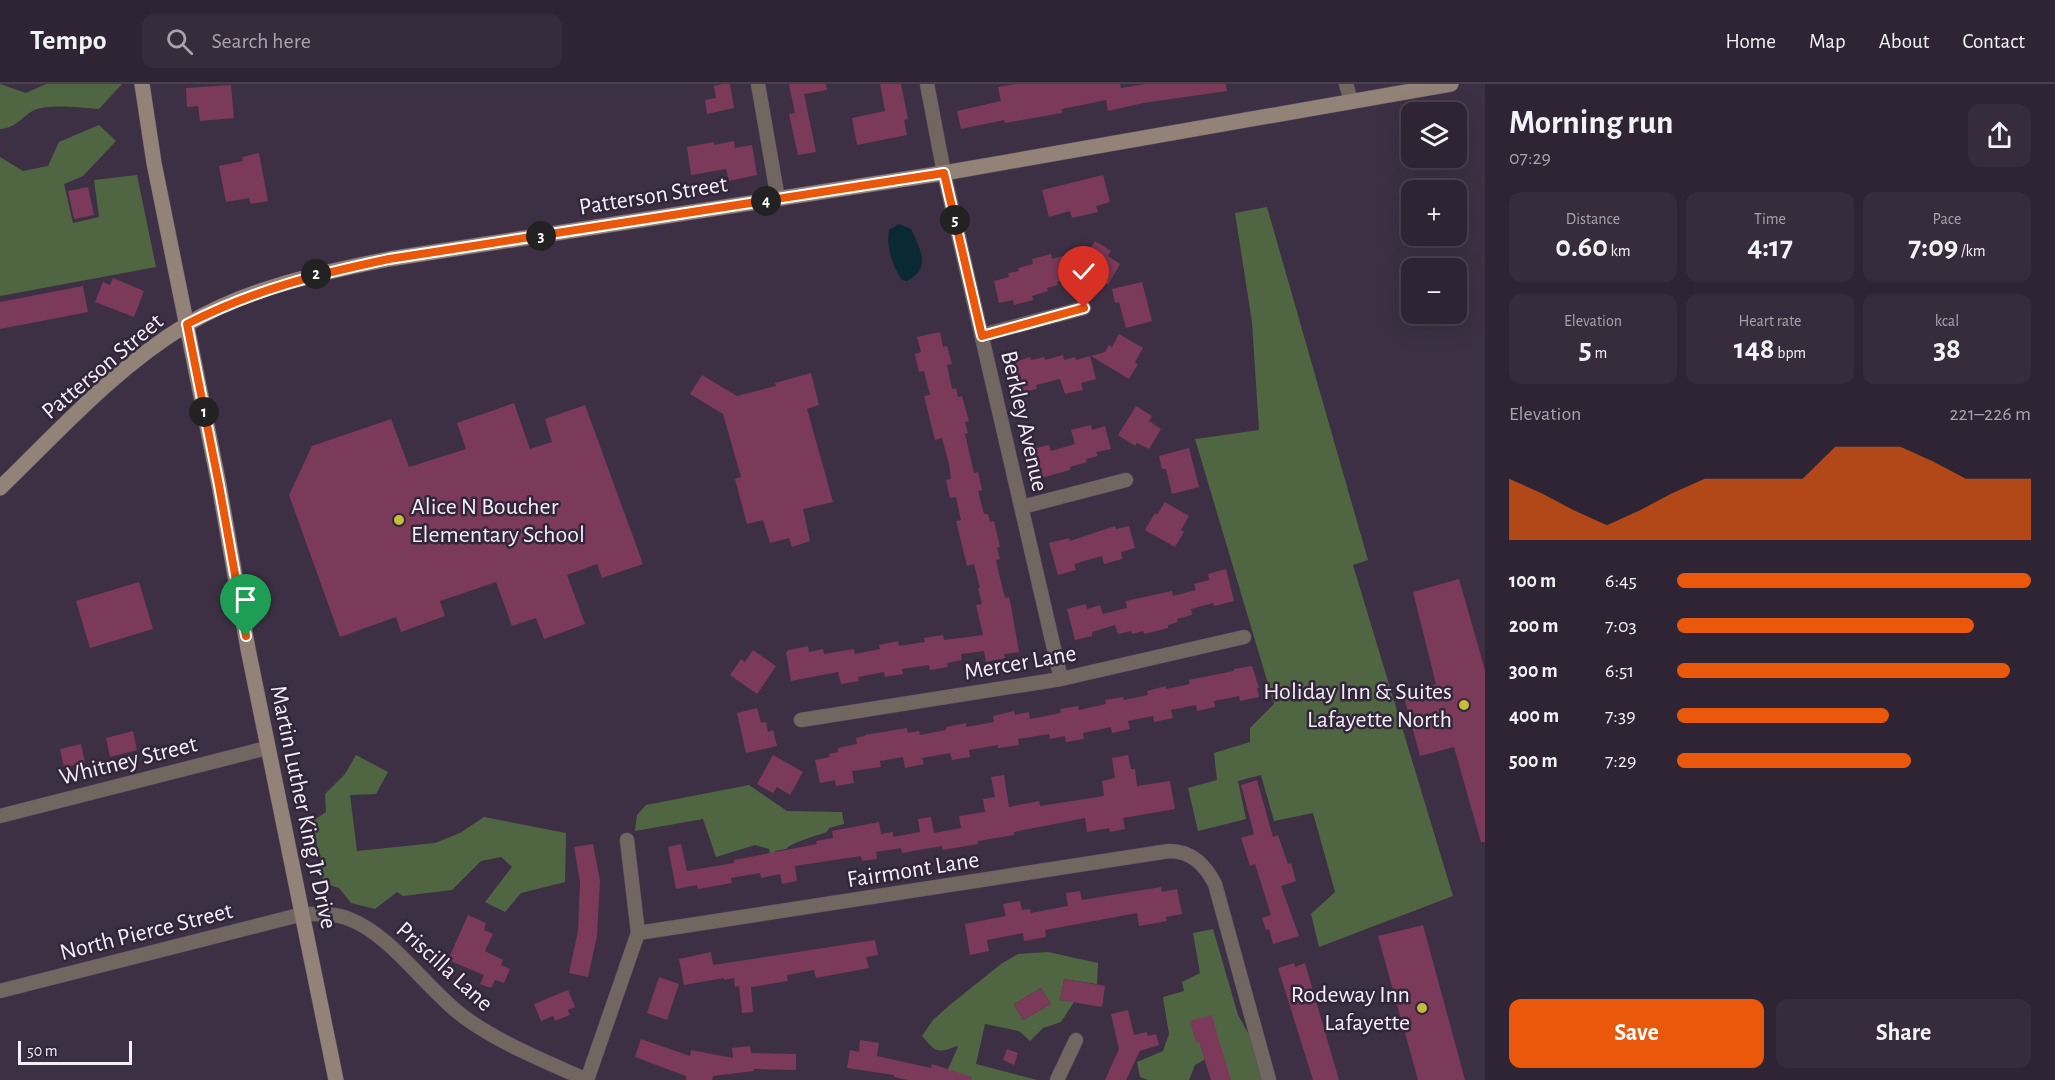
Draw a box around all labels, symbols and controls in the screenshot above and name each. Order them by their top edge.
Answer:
search box [142,14,562,68]
icon: search [163,25,196,58]
text: Tempo [30,27,106,55]
text: Search here [211,30,311,52]
text: Home [1725,31,1776,52]
text: Map [1809,31,1846,52]
text: About [1879,31,1929,52]
text: Contact [1962,31,2025,52]
map controls [1401,102,1467,324]
button: layers [1401,102,1467,168]
button: share [1968,104,2031,167]
text: Morning run [1509,107,1673,140]
text: 07:29 [1509,148,1551,168]
street label: Patterson Street [577,172,729,220]
button: + [1401,180,1467,246]
pin: 4 [751,186,781,216]
text: 4 [762,193,770,209]
pin: 5 [940,205,970,235]
text: Distance [1566,211,1620,227]
text: Time [1754,211,1786,227]
text: Pace [1933,211,1961,227]
text: 5 [952,212,958,228]
pin: 3 [526,221,556,251]
text: 3 [538,228,544,244]
text: 0.60 [1555,232,1608,262]
text: 4:17 [1747,232,1793,262]
text: 7:09 [1908,232,1958,262]
text: km [1608,243,1631,259]
text: /km [1958,243,1986,259]
pin [1058,246,1109,308]
icon: check [1067,255,1100,288]
button: − [1401,258,1467,324]
pin: 2 [301,259,331,289]
text: 2 [312,266,320,282]
street label: Patterson Street [37,309,168,424]
text: Elevation [1564,313,1622,329]
text: Heart rate [1739,313,1801,329]
text: kcal [1935,313,1959,329]
text: 5 [1579,334,1592,364]
text: 148 [1734,334,1775,364]
text: 38 [1933,334,1961,364]
text: m [1592,345,1607,361]
text: bpm [1775,345,1806,361]
street label: Berkley Avenue [996,349,1052,494]
pin: 1 [189,397,219,427]
text: 1 [201,404,207,420]
text: Elevation [1509,404,1581,424]
text: 221–226 m [1950,404,2031,424]
place label: Alice N Boucher Elementary School [411,495,585,547]
marker: Alice N Boucher Elementary School [392,513,406,527]
text: 100 m [1509,571,1556,591]
text: 6:45 [1605,571,1637,591]
pin [220,574,271,636]
icon: arrive [229,583,262,616]
text: 200 m [1509,616,1558,636]
text: 7:03 [1605,616,1637,636]
street label: Mercer Lane [962,641,1078,685]
text: 300 m [1509,661,1558,681]
text: 6:51 [1605,661,1634,681]
place label: Holiday Inn & Suites Lafayette North [1263,680,1452,732]
street label: Martin Luther King Jr Drive [266,683,341,931]
marker: Holiday Inn & Suites Lafayette North [1457,698,1471,712]
text: 400 m [1509,706,1559,726]
text: 7:39 [1605,706,1636,726]
street label: Whitney Street [57,732,200,790]
text: 500 m [1509,751,1558,771]
text: 7:29 [1605,751,1636,771]
street label: Fairmont Lane [845,848,981,892]
street label: North Pierce Street [57,899,235,965]
street label: Priscilla Lane [391,917,497,1016]
place label: Rodeway Inn Lafayette [1291,983,1410,1035]
button: Save [1509,999,1764,1068]
button: Share [1776,999,2031,1068]
marker: Rodeway Inn Lafayette [1415,1001,1429,1015]
scale bar [18,1038,132,1066]
text: 50 m [27,1043,58,1059]

